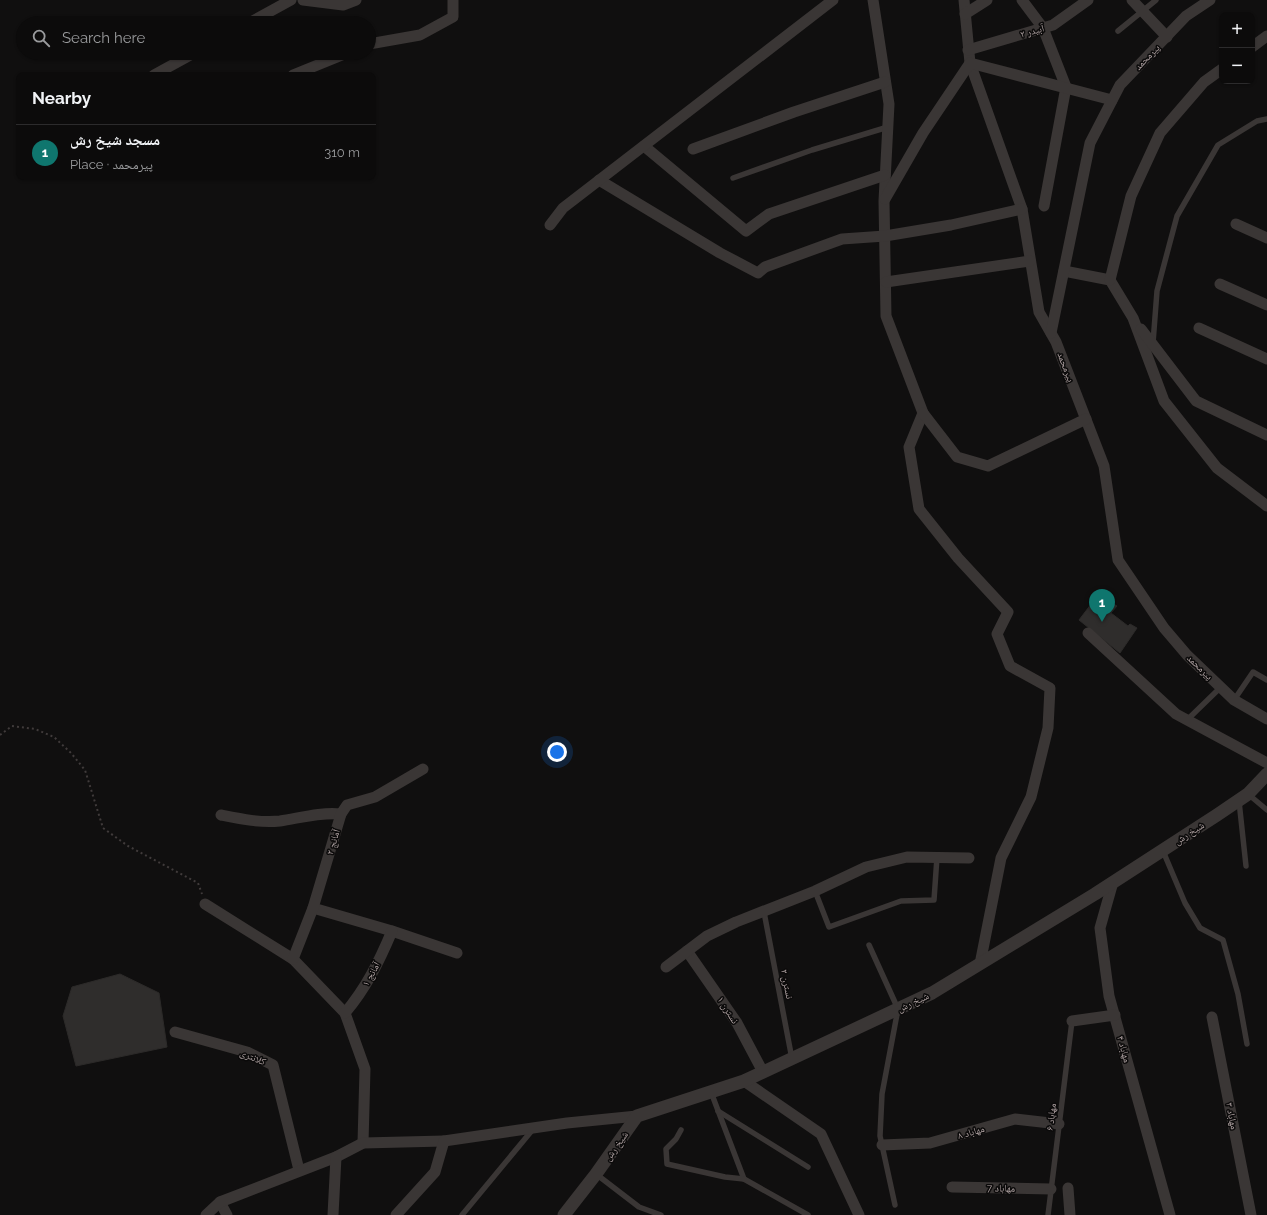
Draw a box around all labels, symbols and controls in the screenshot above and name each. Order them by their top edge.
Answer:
map controls [1219,12,1255,84]
button: + [1219,12,1255,48]
search box [16,16,376,60]
street label: آبیدر ۲ [1019,22,1046,40]
icon: search [30,27,52,49]
text: Search here [62,29,145,47]
street label: پیرمحمد [1132,42,1163,73]
button: − [1219,48,1255,84]
text: Nearby [32,88,91,108]
text: مسجد شیخ رش [70,131,160,149]
text: 1 [42,145,48,160]
text: 310 m [324,145,360,160]
text: Place · پیرمحمد [70,157,153,172]
street label: پیرمحمد [1054,350,1077,384]
pin: 1 [1089,589,1115,622]
street label: پیرمحمد [1184,652,1215,683]
your location [547,742,567,762]
street label: شیخ رش [1172,819,1207,848]
street label: آمانج ۲ [324,828,343,856]
street label: آمانج ۱ [360,960,383,988]
street label: نسترن ۲ [778,968,795,1000]
street label: شیخ رش [896,990,931,1015]
street label: نسترن ۱ [714,994,741,1026]
street label: مهاباد ۴ [1115,1034,1133,1064]
street label: کلانتری [238,1047,267,1068]
street label: مهاباد ۶ [1044,1102,1058,1131]
street label: مهاباد ۳ [1224,1102,1240,1131]
street label: مهاباد ۸ [956,1123,986,1141]
street label: شیخ رش [602,1129,631,1163]
street label: مهاباد 7 [987,1182,1016,1194]

